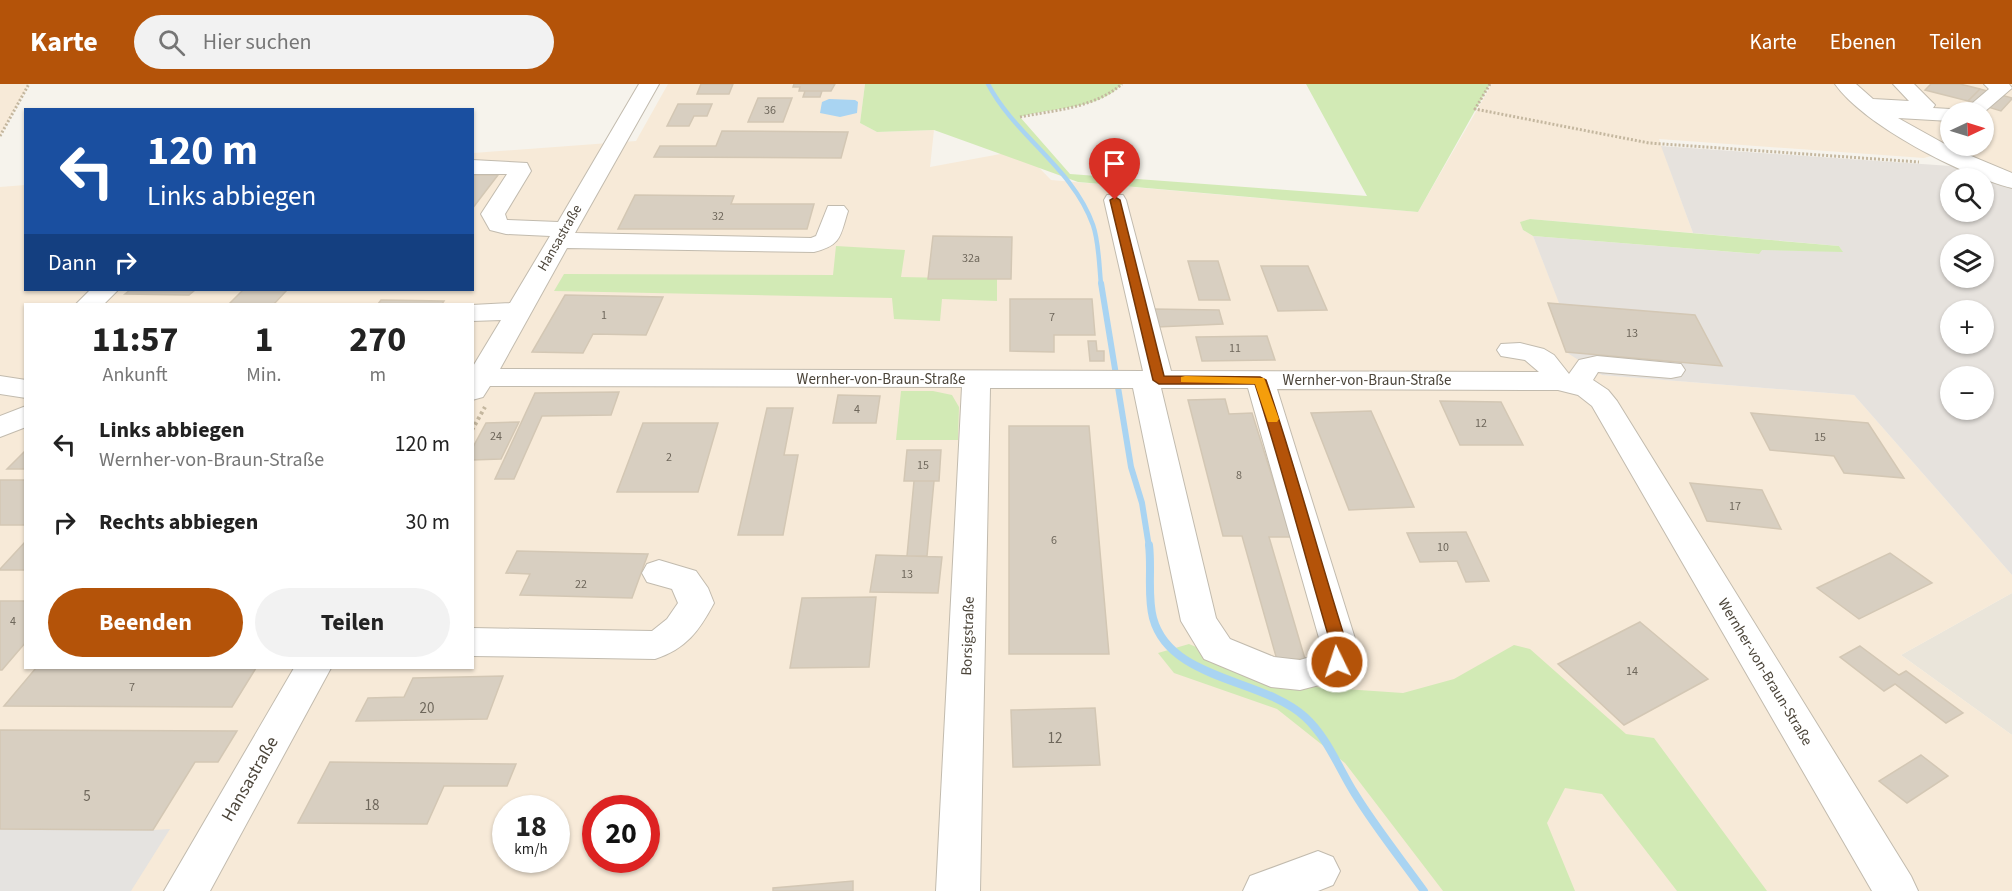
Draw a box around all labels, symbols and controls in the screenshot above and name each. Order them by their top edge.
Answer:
search box [134,15,554,69]
text: Karte [30,22,98,62]
icon: search [155,26,188,59]
text: Hier suchen [203,26,312,58]
text: Karte [1750,27,1797,57]
text: Ebenen [1830,27,1896,57]
text: Teilen [1929,27,1982,57]
house number: 36 [764,102,776,119]
north arrow [1940,102,1994,156]
map controls [1940,102,1994,420]
text: 120 m [147,121,258,181]
icon: left [48,132,126,210]
pin [1089,138,1140,200]
icon: arrive [1098,147,1131,180]
button: search [1940,168,1994,222]
text: Links abbiegen [147,177,316,216]
street label: Hansastraße [533,201,587,275]
house number: 32 [712,208,724,225]
button: layers [1940,234,1994,288]
icon: right [109,246,142,279]
text: Dann [48,247,97,279]
house number: 32a [962,250,980,267]
button: + [1940,300,1994,354]
house number: 1 [601,307,607,324]
house number: 7 [1049,309,1055,326]
text: 11:57 [92,314,179,365]
text: 1 [254,314,273,365]
text: 270 [349,314,406,365]
house number: 13 [1626,325,1638,342]
house number: 11 [1229,340,1241,357]
text: Ankunft [103,361,168,389]
text: Min. [246,361,282,389]
text: m [369,361,386,389]
button: − [1940,366,1994,420]
street label: Wernher-von-Braun-Straße [797,369,965,390]
street label: Wernher-von-Braun-Straße [1283,370,1451,391]
house number: 4 [854,401,860,418]
text: Links abbiegen [99,414,245,446]
house number: 12 [1475,415,1487,432]
icon: left [48,428,81,461]
text: 120 m [395,428,450,460]
house number: 24 [490,428,502,445]
house number: 15 [1814,429,1826,446]
text: Wernher-von-Braun-Straße [99,446,324,474]
house number: 2 [666,449,672,466]
house number: 15 [917,457,929,474]
house number: 8 [1236,467,1242,484]
house number: 17 [1729,498,1741,515]
icon: right [48,506,81,539]
text: Rechts abbiegen [99,506,258,538]
text: 30 m [405,506,450,538]
house number: 6 [1051,532,1057,549]
house number: 10 [1437,539,1449,556]
house number: 13 [901,566,913,583]
house number: 22 [575,576,587,593]
button: Beenden [48,588,243,657]
button: Teilen [255,588,450,657]
street label: Wernher-von-Braun-Straße [1713,594,1817,750]
street label: Borsigstraße [956,596,980,676]
house number: 4 [10,613,16,630]
position arrow [1305,630,1369,694]
house number: 14 [1626,663,1638,680]
house number: 7 [129,679,135,696]
house number: 20 [420,698,434,719]
house number: 12 [1048,728,1062,749]
street label: Hansastraße [215,732,285,826]
house number: 5 [83,786,91,807]
house number: 18 [365,795,379,816]
speed limit sign: 20 [582,795,660,873]
text: 18 [515,805,547,848]
text: km/h [514,839,548,860]

